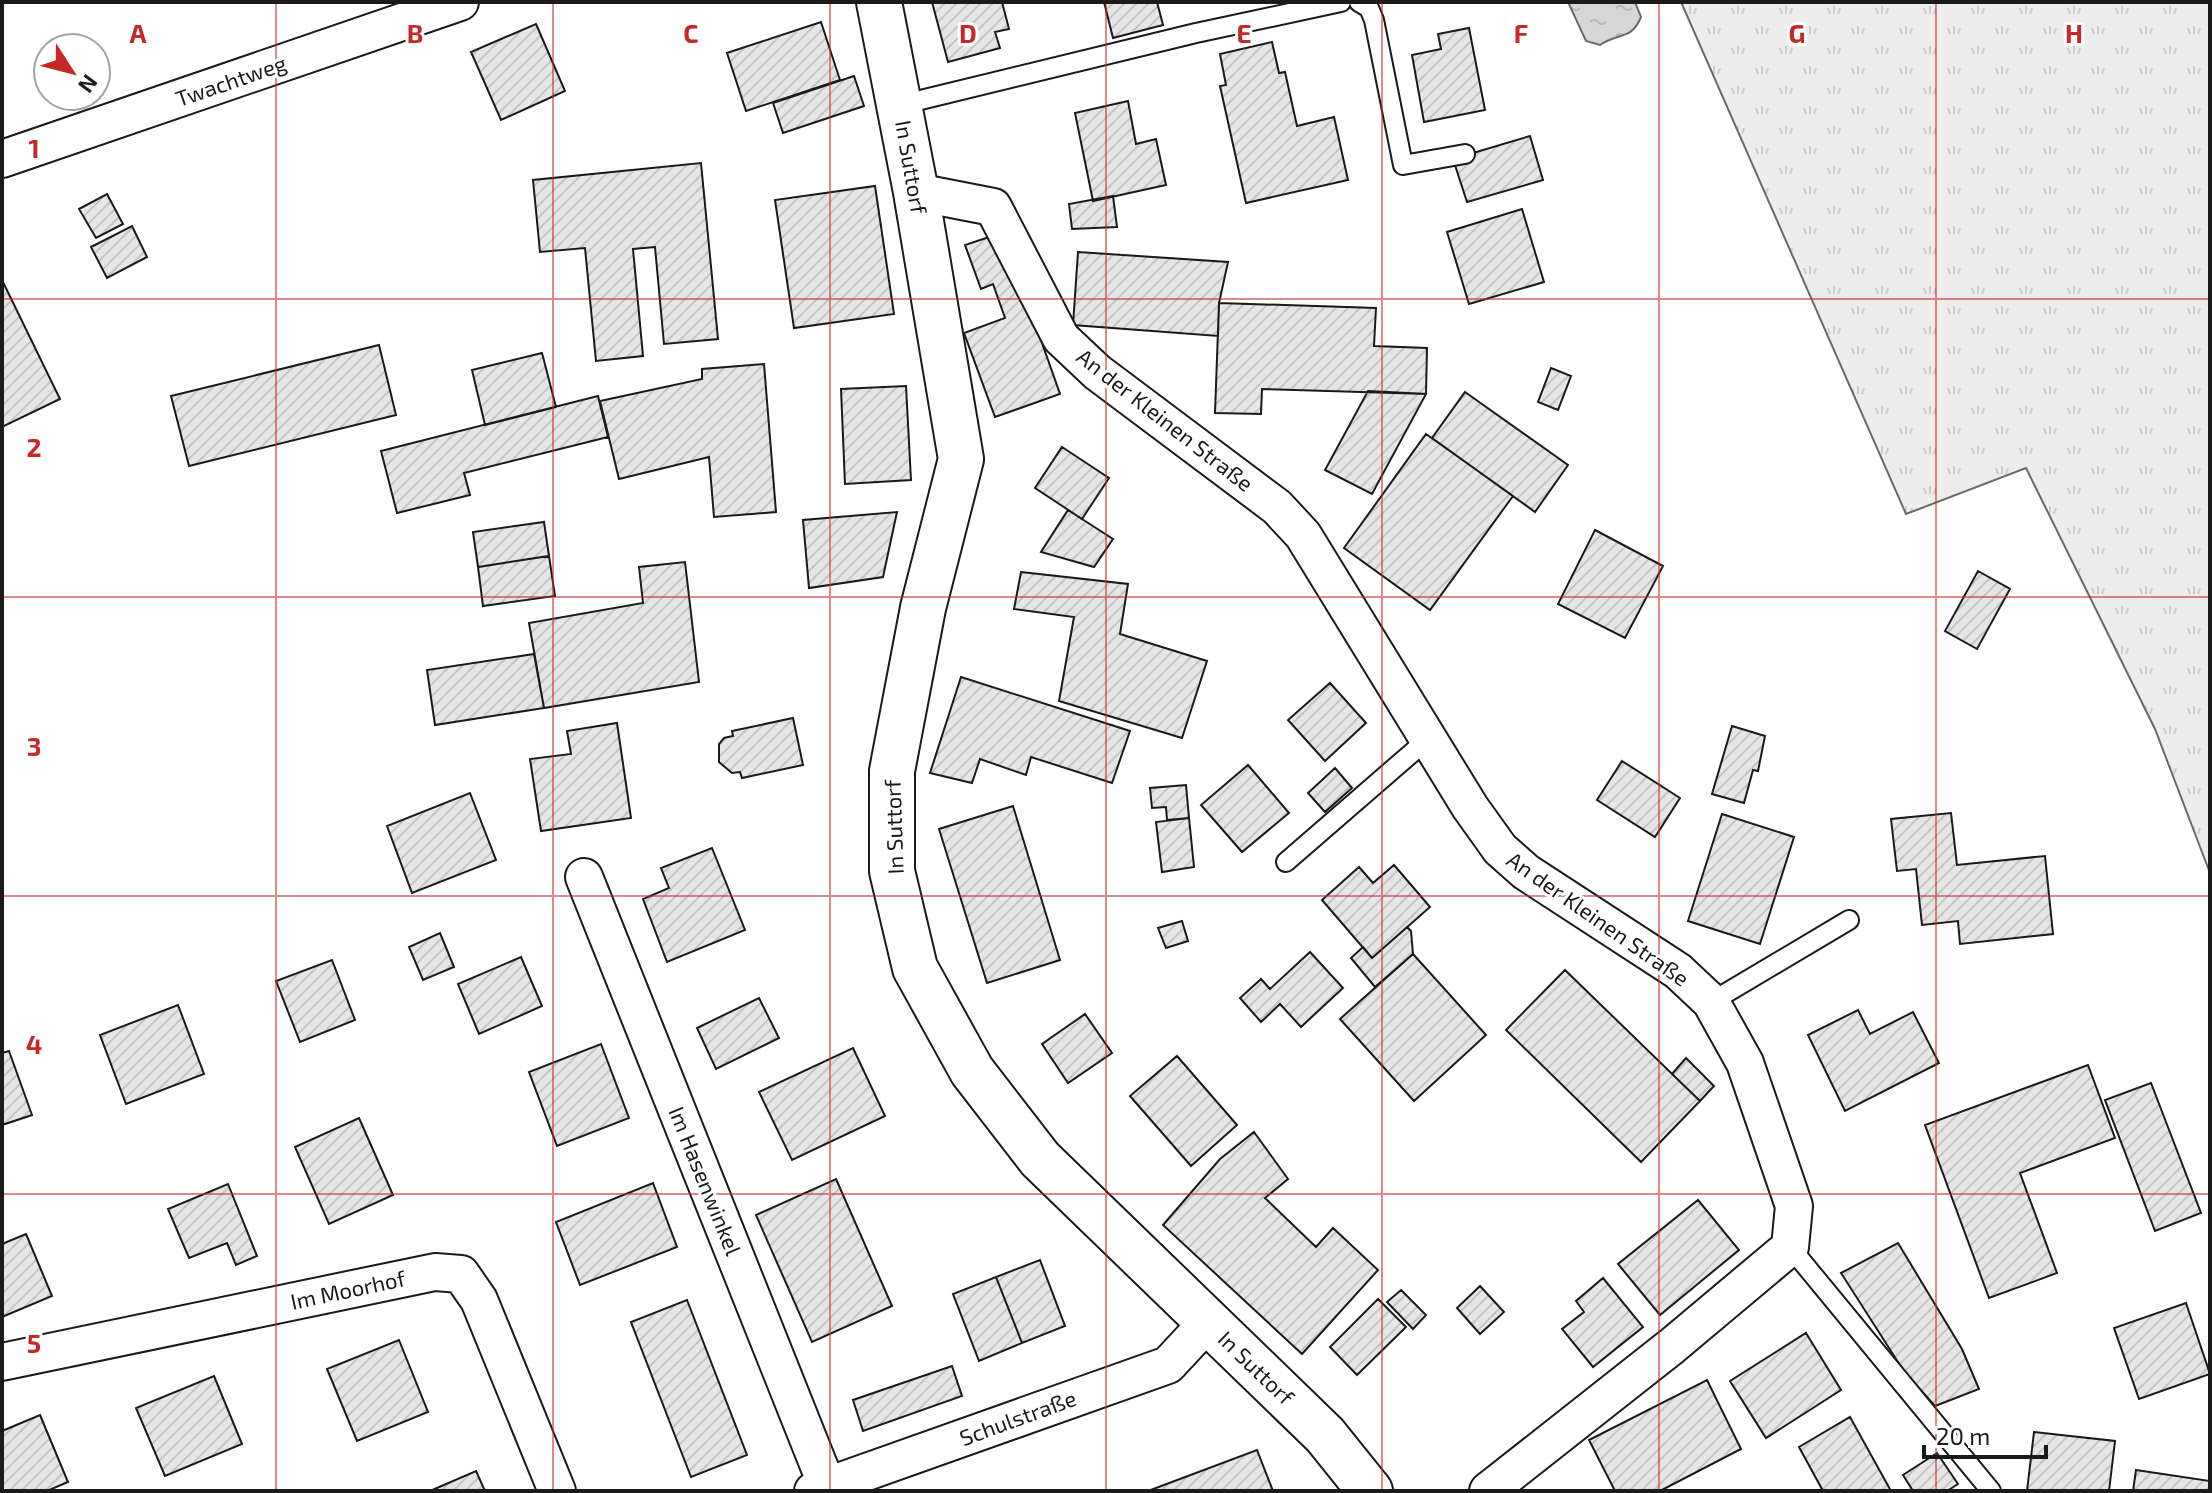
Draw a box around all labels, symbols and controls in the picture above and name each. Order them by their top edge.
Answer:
text: A [130,17,147,48]
text: B [407,17,423,48]
text: C [683,17,699,48]
text: D [959,17,977,48]
text: E [1236,17,1252,48]
text: F [1514,17,1528,48]
text: G [1789,17,1805,48]
text: H [2065,17,2083,48]
north arrow [32,32,112,112]
street label: Twachtweg [172,49,289,111]
text: N [74,70,104,98]
street label: In Suttorf [891,118,933,216]
text: 1 [28,132,40,163]
street label: An der Kleinen Straße [1072,342,1259,496]
text: 2 [26,431,42,462]
text: 3 [27,730,41,761]
street label: In Suttorf [878,779,908,875]
street label: An der Kleinen Straße [1503,845,1695,991]
text: 4 [26,1028,42,1059]
street label: Im Hasenwinkel [664,1102,748,1259]
street label: Im Moorhof [288,1264,408,1314]
street label: In Suttorf [1214,1325,1300,1410]
text: 5 [27,1327,41,1358]
street label: Schulstraße [956,1384,1079,1450]
scale bar [1924,1409,2046,1459]
text: 20 m [1936,1421,1990,1450]

